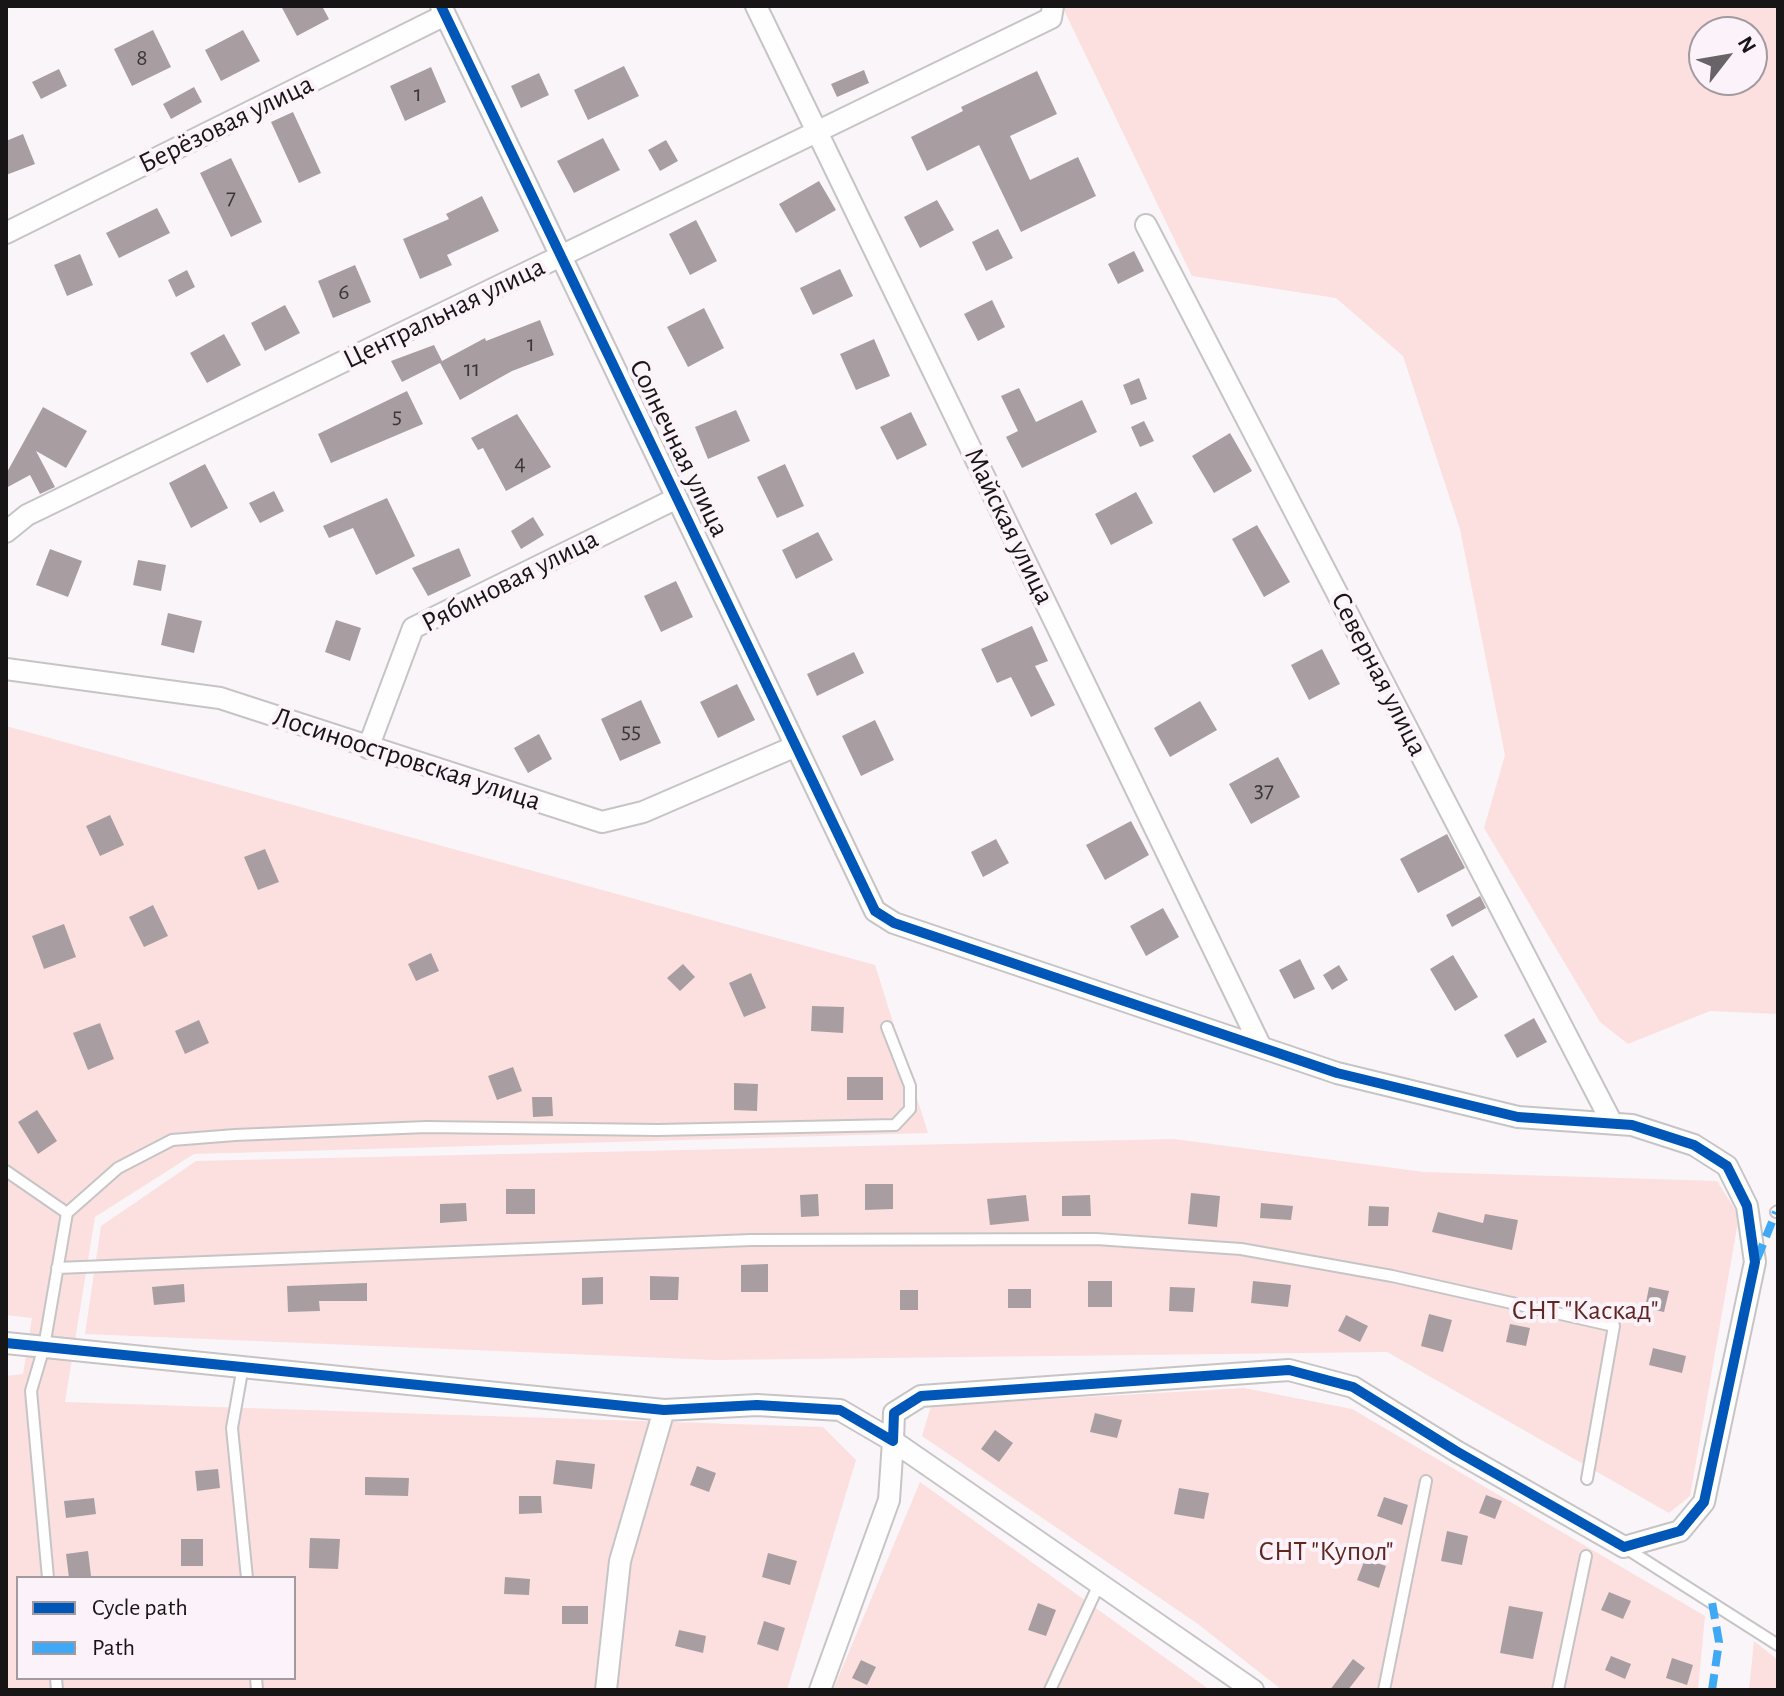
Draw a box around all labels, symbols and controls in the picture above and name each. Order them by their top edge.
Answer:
north arrow [1688,16,1768,96]
text: N [1733,32,1760,57]
house number: 8 [136,44,148,72]
street label: Берёзовая улица [133,67,319,181]
house number: 1 [414,80,422,108]
house number: 7 [226,183,236,211]
street label: Центральная улица [338,250,550,376]
house number: 6 [338,278,350,306]
house number: 1 [527,330,535,358]
street label: Солнечная улица [621,354,737,542]
house number: 11 [464,355,480,383]
house number: 5 [392,402,402,430]
street label: Майская улица [957,442,1061,610]
house number: 4 [514,449,526,477]
street label: Рябиновая улица [416,522,604,640]
street label: Северная улица [1323,586,1435,762]
street label: Лосиноостровская улица [269,700,545,818]
house number: 55 [621,717,641,745]
house number: 37 [1254,776,1274,804]
park label: СНТ "Каскад" [1511,1294,1659,1328]
park label: СНТ "Купол" [1258,1535,1394,1569]
legend [16,1576,296,1680]
text: Cycle path [92,1596,188,1620]
text: Path [92,1636,135,1660]

